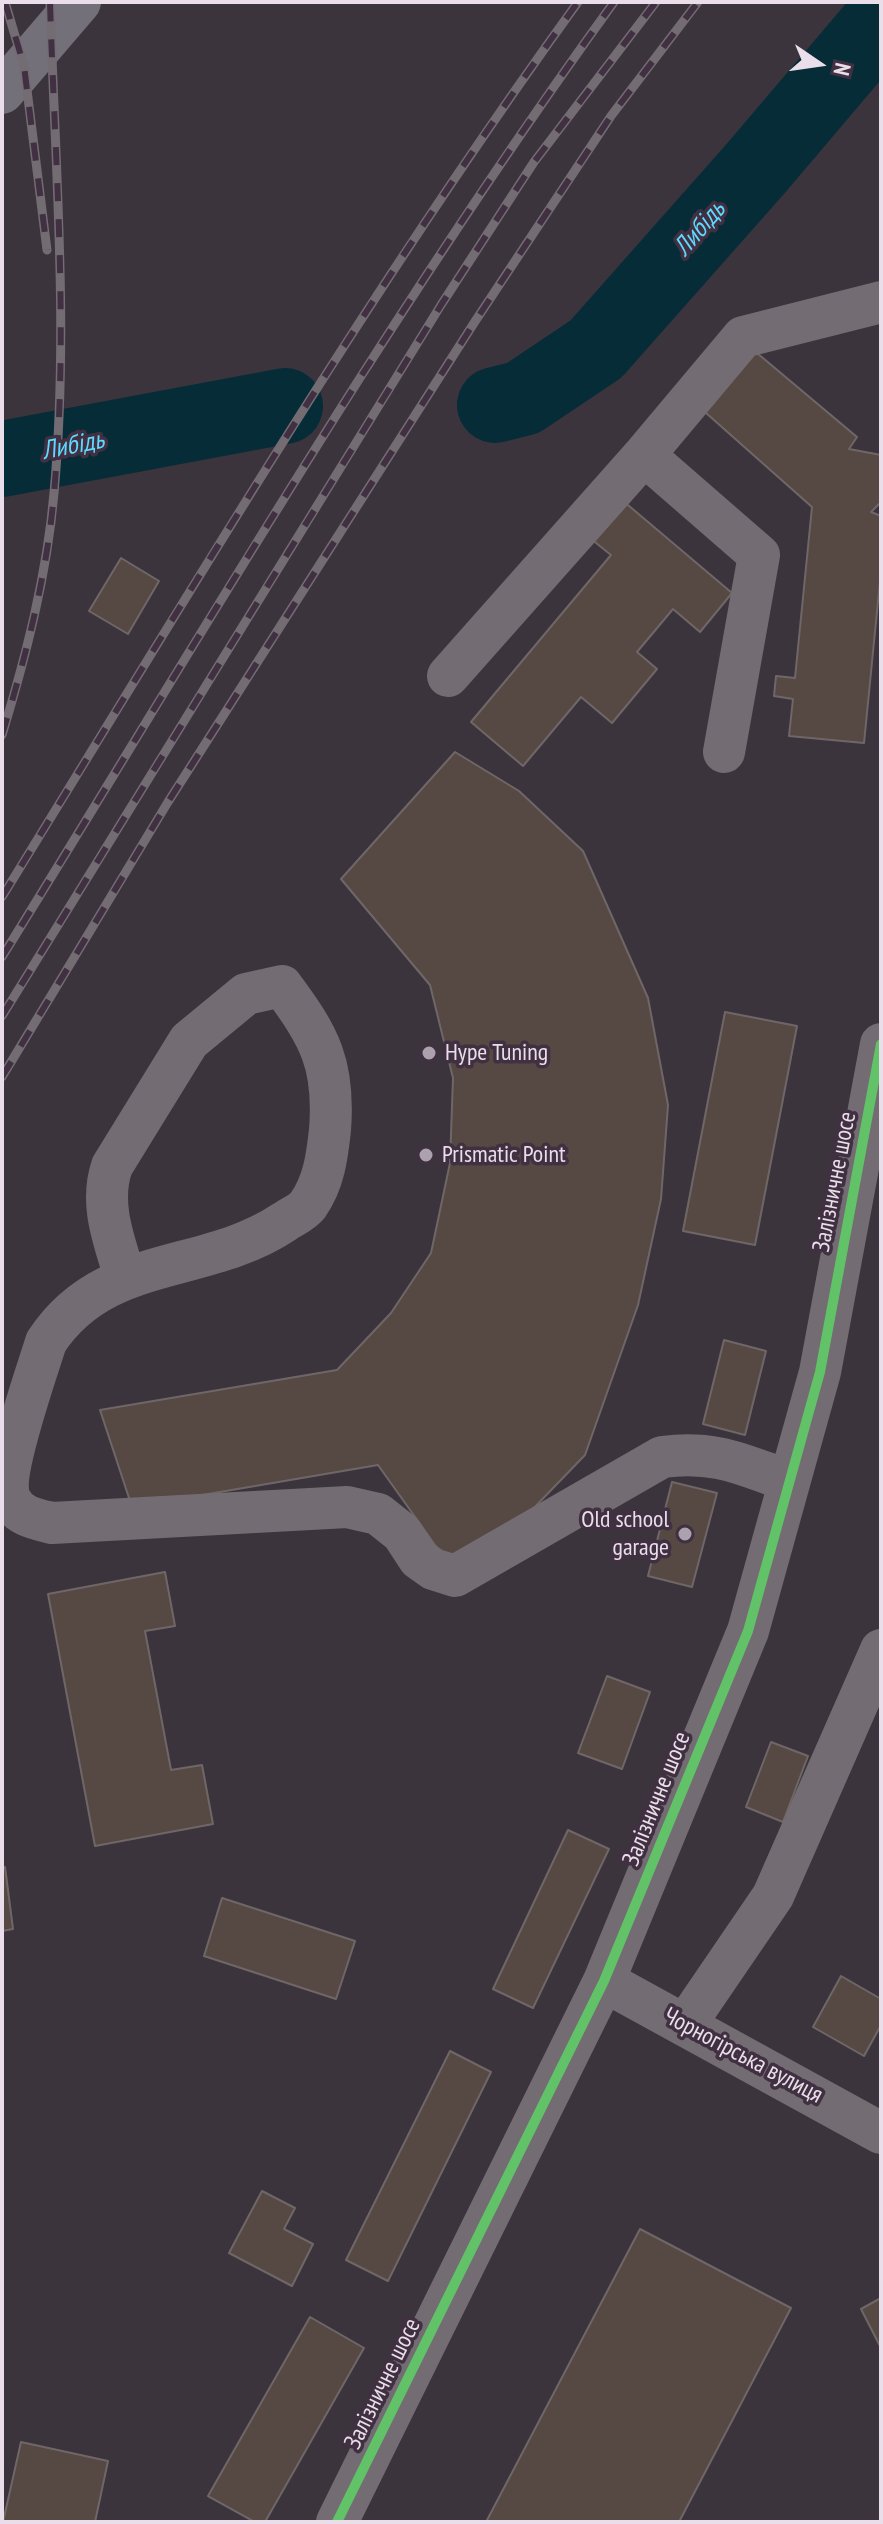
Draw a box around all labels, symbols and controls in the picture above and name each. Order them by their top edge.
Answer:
north arrow [779,24,859,104]
text: N [827,60,857,78]
water label: Либідь [668,195,732,263]
water label: Либідь [39,425,107,467]
place label: Hype Tuning [445,1039,548,1067]
marker: Hype Tuning [420,1044,438,1062]
street label: Залізничне шосе [807,1110,863,1254]
place label: Prismatic Point [442,1141,566,1169]
marker: Prismatic Point [417,1146,435,1164]
place label: Old school garage [581,1506,669,1562]
marker: Old school garage [676,1525,694,1543]
street label: Залізничне шосе [617,1728,697,1870]
street label: Чорногірська вулиця [658,2002,828,2110]
street label: Залізничне шосе [339,2314,427,2454]

